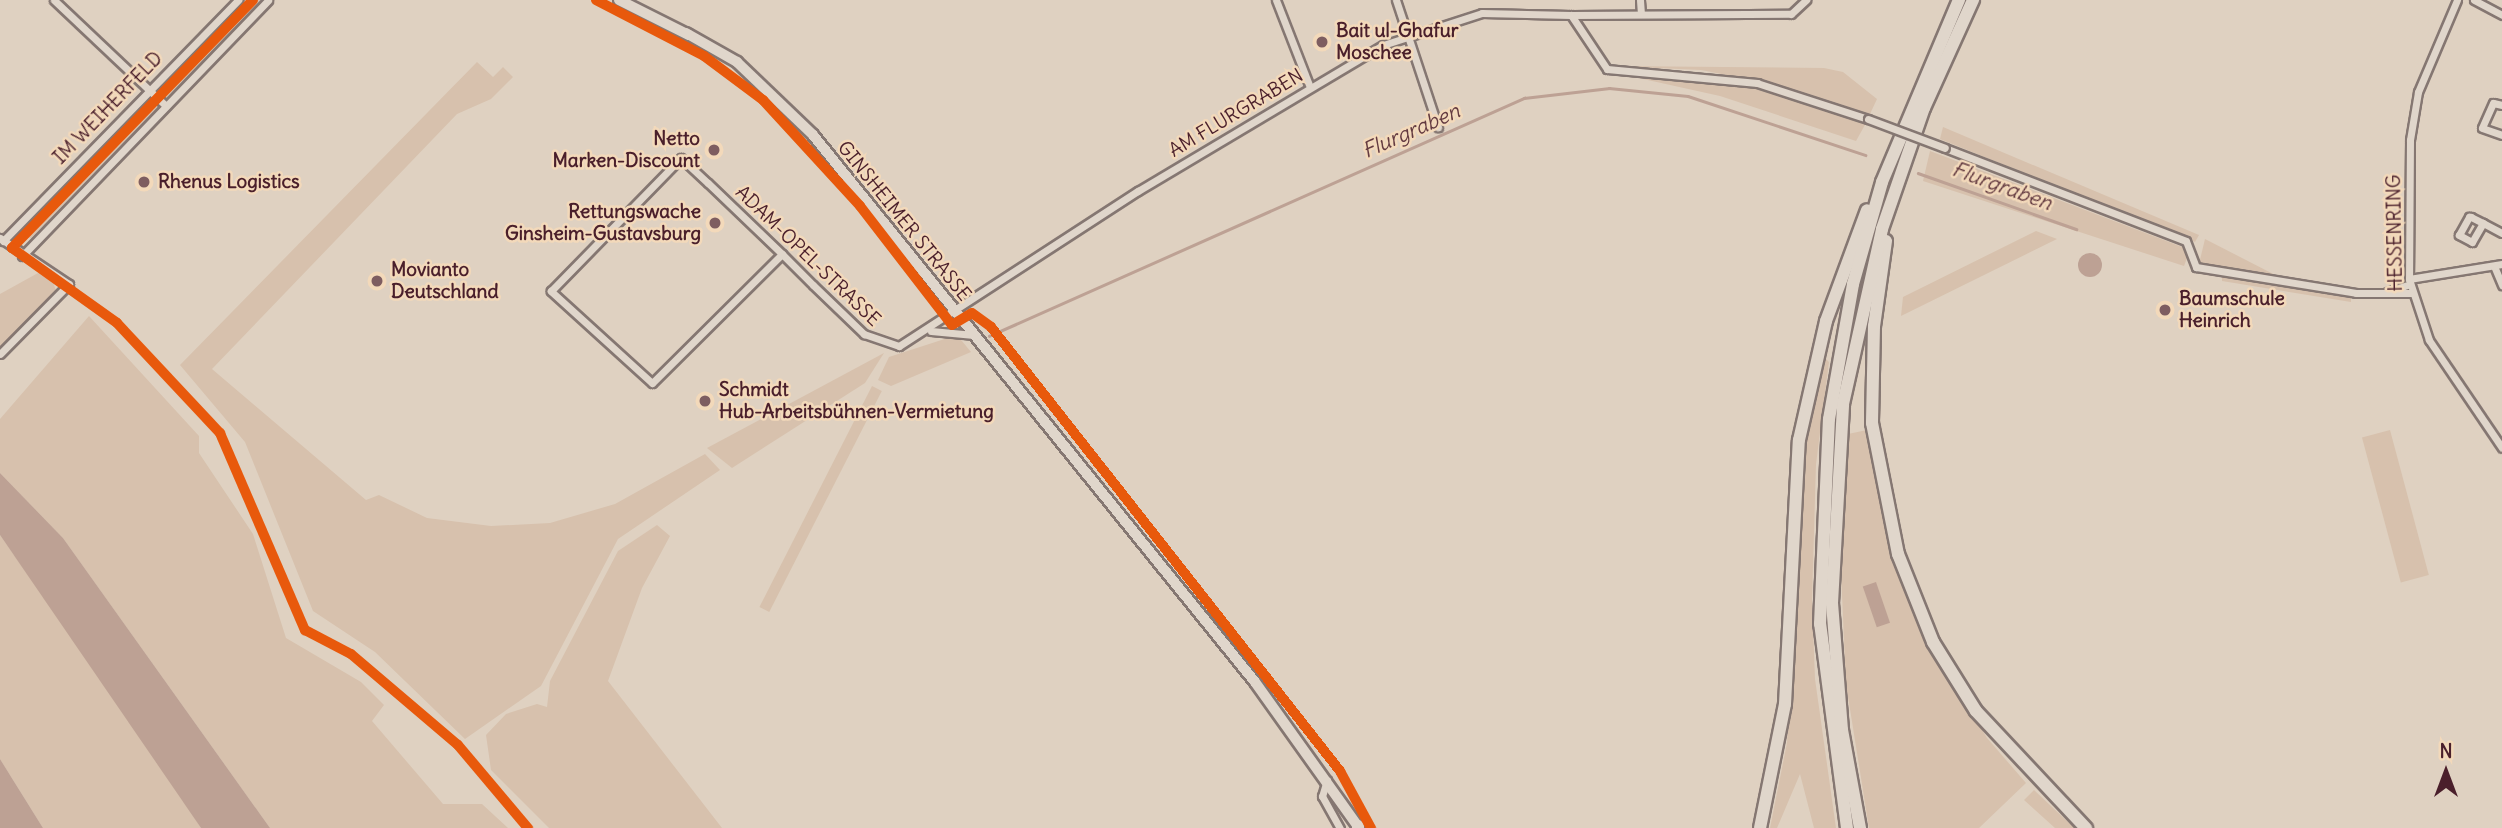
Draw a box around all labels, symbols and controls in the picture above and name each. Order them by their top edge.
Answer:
place label: Bait ul-Ghafur Moschee [1336,20,1459,64]
marker: Bait ul-Ghafur Moschee [1314,34,1330,50]
street label: IM WEIHERFELD [49,47,167,169]
street label: AM FLURGRABEN [1165,64,1307,162]
water label: Flurgraben [1358,98,1464,164]
place label: Netto Marken-Discount [553,128,700,172]
street label: GINSHEIMER STRASSE [832,136,976,306]
marker: Netto Marken-Discount [706,142,722,158]
water label: Flurgraben [1949,156,2055,216]
place label: Rhenus Logistics [158,171,300,193]
marker: Rhenus Logistics [136,174,152,190]
street label: HESSENRING [2383,174,2407,292]
street label: ADAM-OPEL-STRASSE [731,181,885,331]
place label: Rettungswache Ginsheim-Gustavsburg [505,201,701,245]
marker: Rettungswache Ginsheim-Gustavsburg [707,215,723,231]
place label: Movianto Deutschland [391,259,499,303]
marker: Movianto Deutschland [369,273,385,289]
place label: Baumschule Heinrich [2179,288,2285,332]
marker: Baumschule Heinrich [2157,302,2173,318]
place label: Schmidt Hub-Arbeitsbühnen-Vermietung [719,379,994,423]
marker: Schmidt Hub-Arbeitsbühnen-Vermietung [697,393,713,409]
north arrow [2411,737,2481,807]
text: N [2439,739,2453,763]

